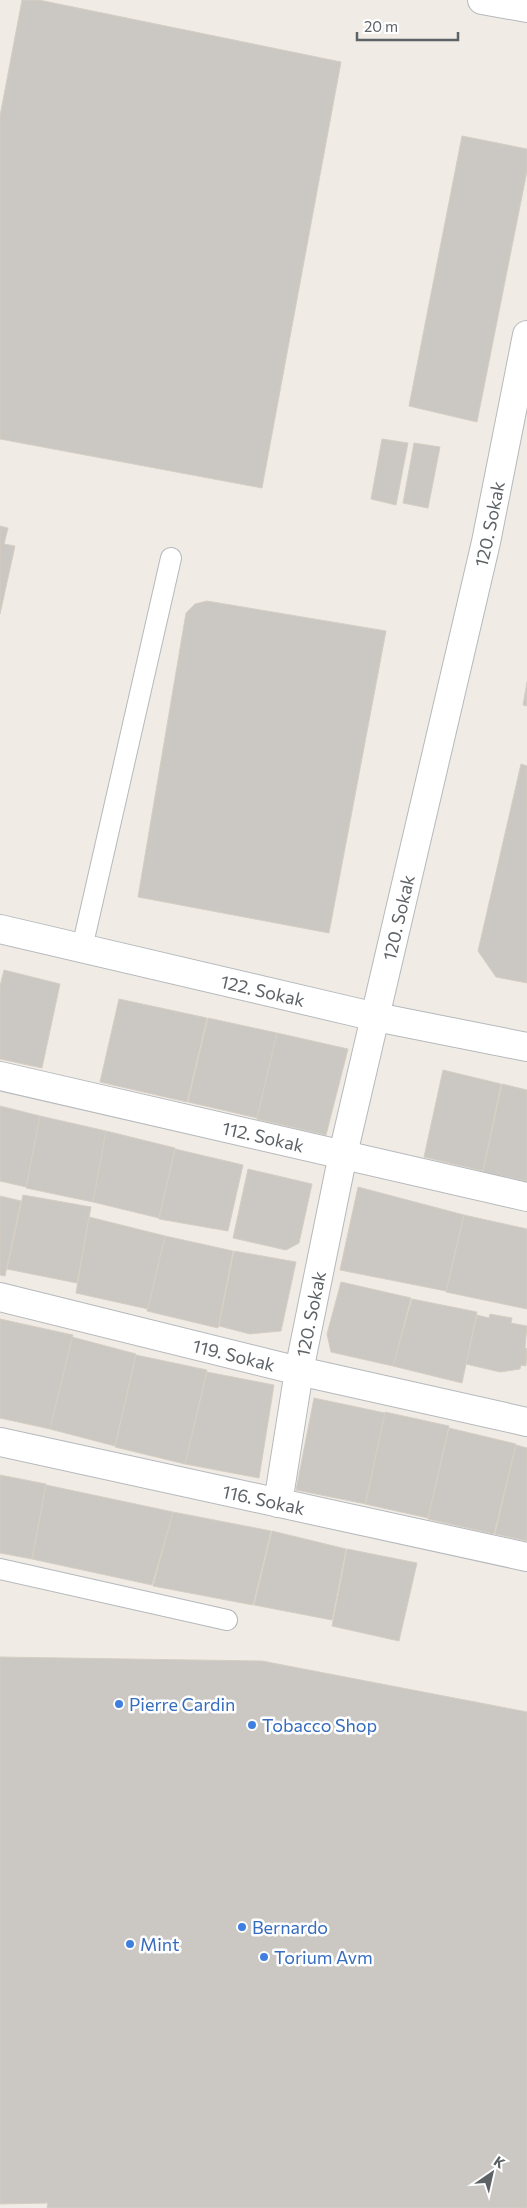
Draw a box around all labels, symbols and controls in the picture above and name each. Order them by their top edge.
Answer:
scale bar [357,10,458,42]
text: 20 m [364,17,398,35]
street label: 120. Sokak [470,479,509,569]
street label: 120. Sokak [378,872,419,962]
street label: 122. Sokak [219,970,307,1011]
street label: 112. Sokak [220,1116,306,1157]
street label: 120. Sokak [291,1269,330,1359]
street label: 119. Sokak [191,1334,278,1376]
street label: 116. Sokak [220,1480,307,1519]
place label: Pierre Cardin [129,1693,235,1715]
marker: Pierre Cardin [113,1698,125,1710]
place label: Tobacco Shop [262,1714,377,1736]
marker: Tobacco Shop [246,1719,258,1731]
place label: Bernardo [252,1916,328,1938]
marker: Bernardo [236,1921,248,1933]
place label: Mint [140,1933,180,1955]
marker: Mint [124,1938,136,1950]
place label: Torium Avm [274,1946,373,1968]
marker: Torium Avm [258,1951,270,1963]
north arrow [467,2148,517,2198]
text: K [491,2152,509,2172]

